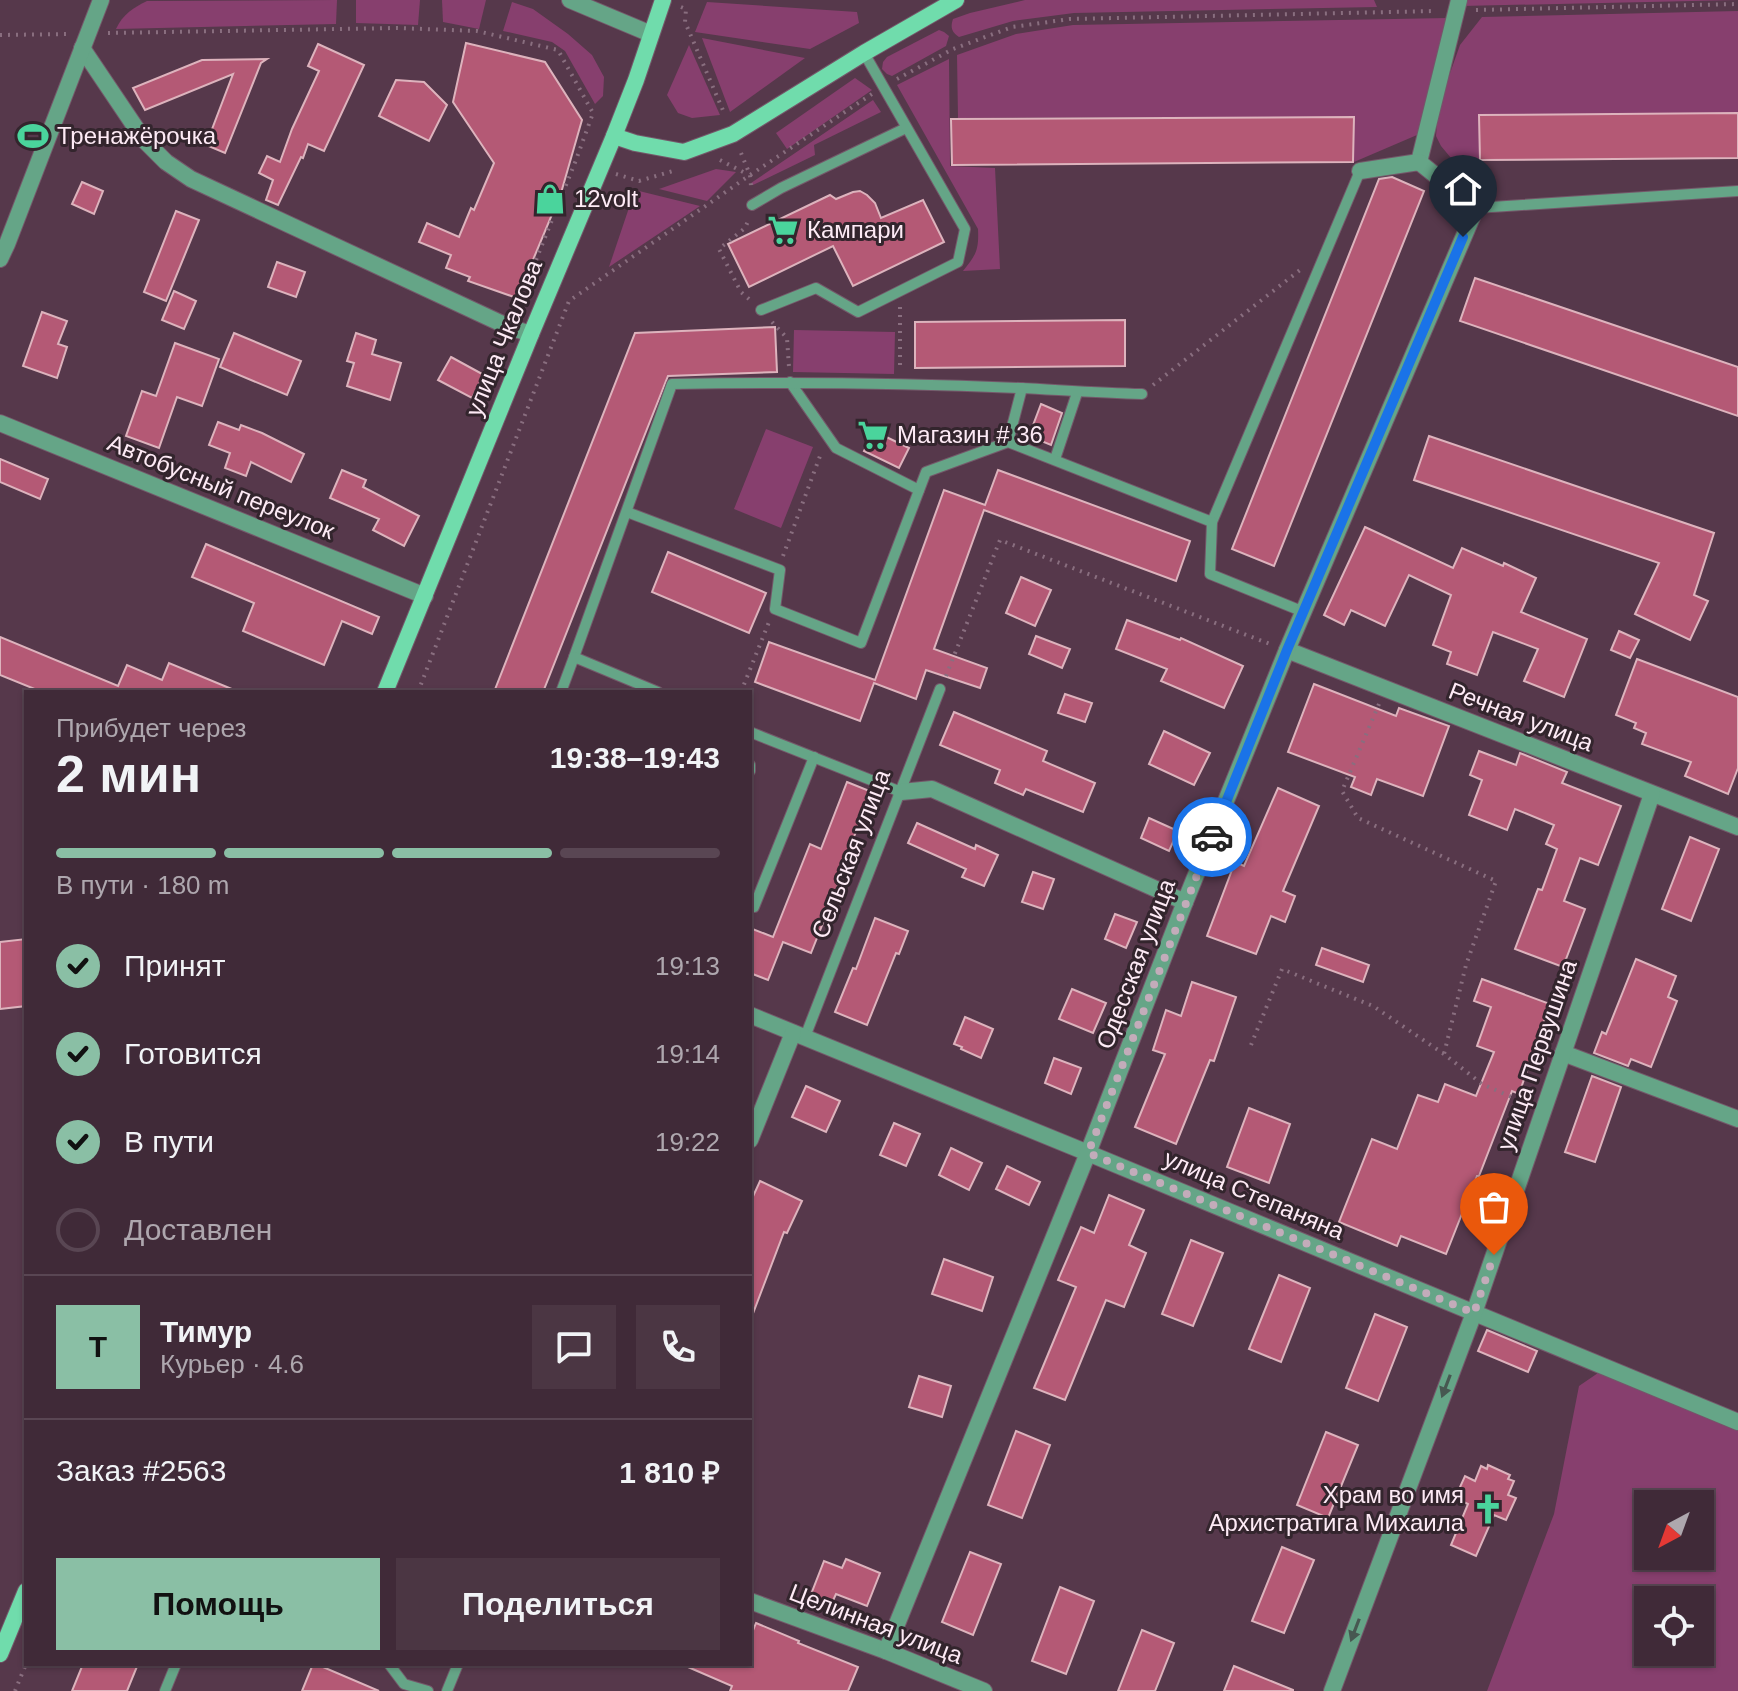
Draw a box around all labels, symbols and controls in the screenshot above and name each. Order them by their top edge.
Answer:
sports icon: Тренажёрочка [16,119,50,153]
place label: Тренажёрочка [57,122,217,149]
pin [1429,155,1497,237]
icon: home [1441,167,1485,211]
shop icon: 12volt [533,182,567,216]
place label: 12volt [574,185,638,212]
supermarket icon: Кампари [766,213,800,247]
place label: Кампари [807,216,904,243]
street label: улица Чкалова [460,255,547,420]
supermarket icon: Магазин # 36 [856,418,890,452]
place label: Магазин # 36 [897,421,1043,448]
street label: Автобусный переулок [104,429,339,545]
street label: Речная улица [1445,677,1598,757]
text: Прибудет через [56,713,246,743]
text: 19:38–19:43 [550,741,720,774]
text: 2 мин [56,745,201,803]
street label: Сельская улица [806,765,895,942]
courier [1172,797,1252,877]
icon: car [1190,815,1234,859]
text: В пути · 180 m [56,870,229,900]
street label: Одесская улица [1091,875,1181,1052]
icon: check [56,944,100,988]
text: Принят [124,949,226,982]
text: 19:13 [655,951,720,981]
street label: улица Первушина [1491,955,1582,1154]
icon: check [56,1032,100,1076]
text: Готовится [124,1037,262,1070]
text: 19:14 [655,1039,720,1069]
icon: check [56,1120,100,1164]
text: В пути [124,1125,214,1158]
text: 19:22 [655,1127,720,1157]
street label: улица Степаняна [1160,1144,1349,1245]
pin [1460,1173,1528,1255]
icon: bag [1472,1185,1516,1229]
text: Доставлен [124,1213,272,1246]
button: chat [532,1305,616,1389]
button: phone [636,1305,720,1389]
text: Тимур [160,1315,252,1348]
text: Т [89,1330,107,1363]
text: Курьер · 4.6 [160,1349,304,1379]
one-way arrow [1440,1374,1452,1398]
text: Заказ #2563 [56,1454,226,1487]
text: 1 810 ₽ [619,1456,720,1489]
place label: Храм во имя Архистратига Михаила [1208,1481,1465,1536]
north arrow [1634,1490,1714,1570]
map controls [1634,1490,1714,1666]
church icon: Храм во имя Архистратига Михаила [1471,1492,1505,1526]
button: Помощь [56,1558,380,1650]
button: Поделиться [396,1558,720,1650]
street label: Целинная улица [786,1578,967,1669]
button: locate [1634,1586,1714,1666]
one-way arrow [1348,1618,1361,1642]

